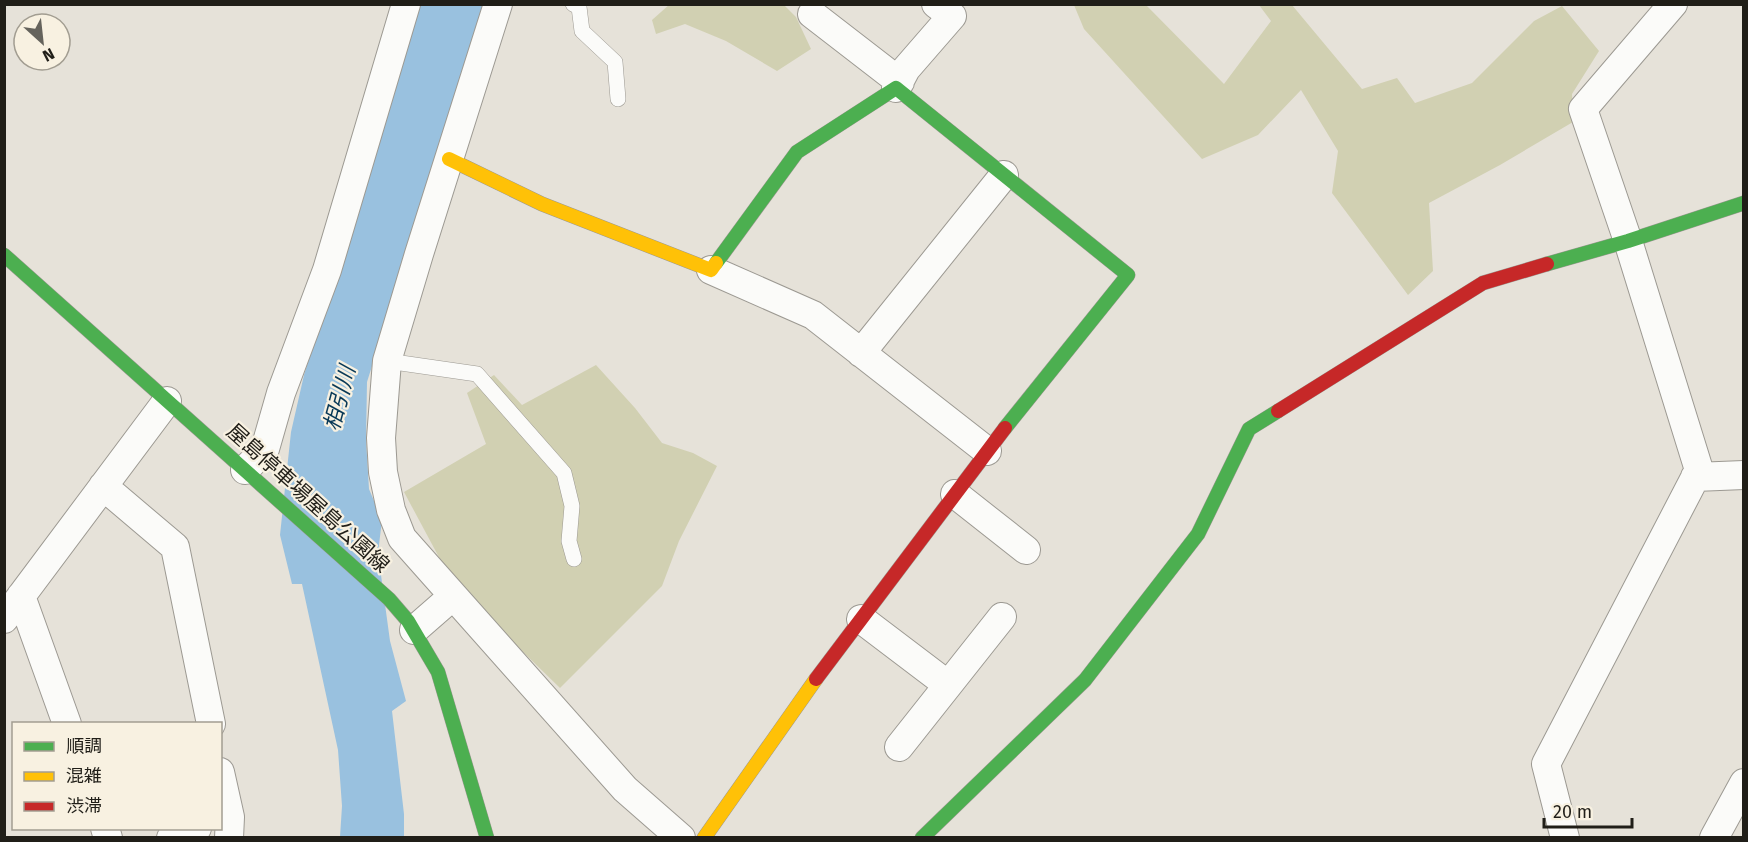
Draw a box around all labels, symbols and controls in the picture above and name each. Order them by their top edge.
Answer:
north arrow [12,12,72,72]
text: N [40,44,58,66]
water label: 相引川 [318,361,362,434]
street label: 屋島停車場屋島公園線 [221,418,395,578]
legend [12,722,222,830]
text: 順調 [66,735,102,757]
text: 混雑 [66,765,102,787]
scale bar [1544,791,1632,829]
text: 渋滞 [66,795,102,817]
text: 20 m [1553,801,1592,823]

